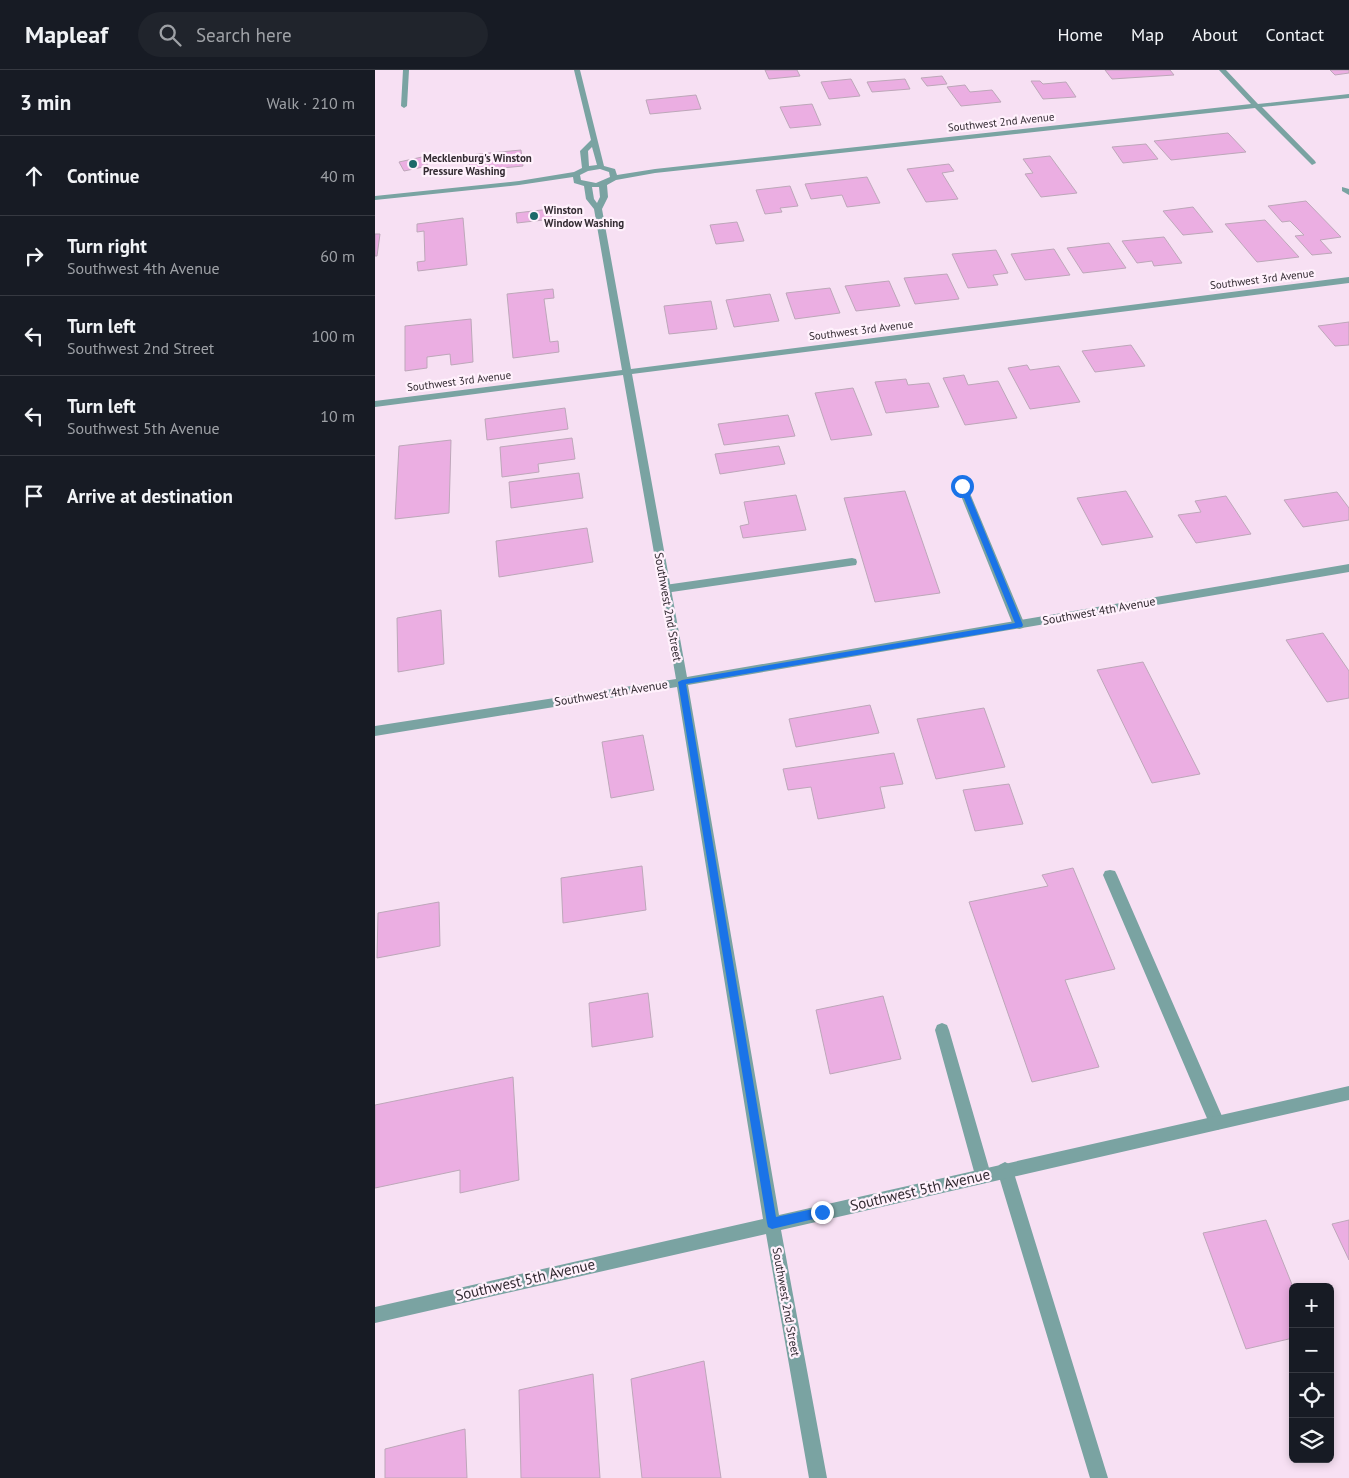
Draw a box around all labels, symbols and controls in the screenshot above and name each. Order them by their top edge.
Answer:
search box [138,12,488,57]
text: Mapleaf [25,19,108,50]
icon: search [156,21,184,49]
text: Search here [196,23,292,47]
text: Home [1057,23,1103,46]
text: Map [1131,23,1164,46]
text: About [1192,23,1238,46]
text: Contact [1266,23,1324,46]
text: 3 min [20,89,71,116]
text: Walk · 210 m [266,93,355,113]
street label: Southwest 2nd Avenue [947,109,1055,135]
place label: Mecklenburg's Winston Pressure Washing [423,151,532,178]
marker: Mecklenburg's Winston Pressure Washing [407,158,419,170]
icon: ahead [20,162,48,190]
text: Continue [67,164,139,188]
text: 40 m [320,166,355,186]
place label: Winston Window Washing [544,203,624,230]
marker: Winston Window Washing [528,210,540,222]
text: Turn right [67,234,147,258]
icon: right [20,242,48,270]
text: 60 m [320,246,355,266]
text: Southwest 4th Avenue [67,258,220,278]
street label: Southwest 3rd Avenue [1209,266,1315,292]
text: Turn left [67,314,136,338]
street label: Southwest 3rd Avenue [808,317,914,343]
icon: left [20,322,48,350]
text: 100 m [312,326,355,346]
text: Southwest 2nd Street [67,338,214,358]
street label: Southwest 3rd Avenue [406,368,512,394]
text: Turn left [67,394,136,418]
icon: left [20,402,48,430]
text: 10 m [320,406,355,426]
text: Southwest 5th Avenue [67,418,220,438]
route start [951,475,974,498]
icon: arrive [20,482,48,510]
text: Arrive at destination [67,484,233,508]
street label: Southwest 2nd Street [652,551,685,663]
street label: Southwest 4th Avenue [1041,593,1157,628]
street label: Southwest 4th Avenue [553,676,669,709]
street label: Southwest 5th Avenue [848,1164,992,1215]
route end [811,1201,834,1224]
street label: Southwest 2nd Street [770,1246,803,1358]
street label: Southwest 5th Avenue [453,1254,597,1305]
map controls [1289,1283,1334,1463]
button: + [1289,1283,1334,1328]
button: − [1289,1328,1334,1373]
button: locate [1289,1373,1334,1418]
button: layers [1289,1418,1334,1463]

